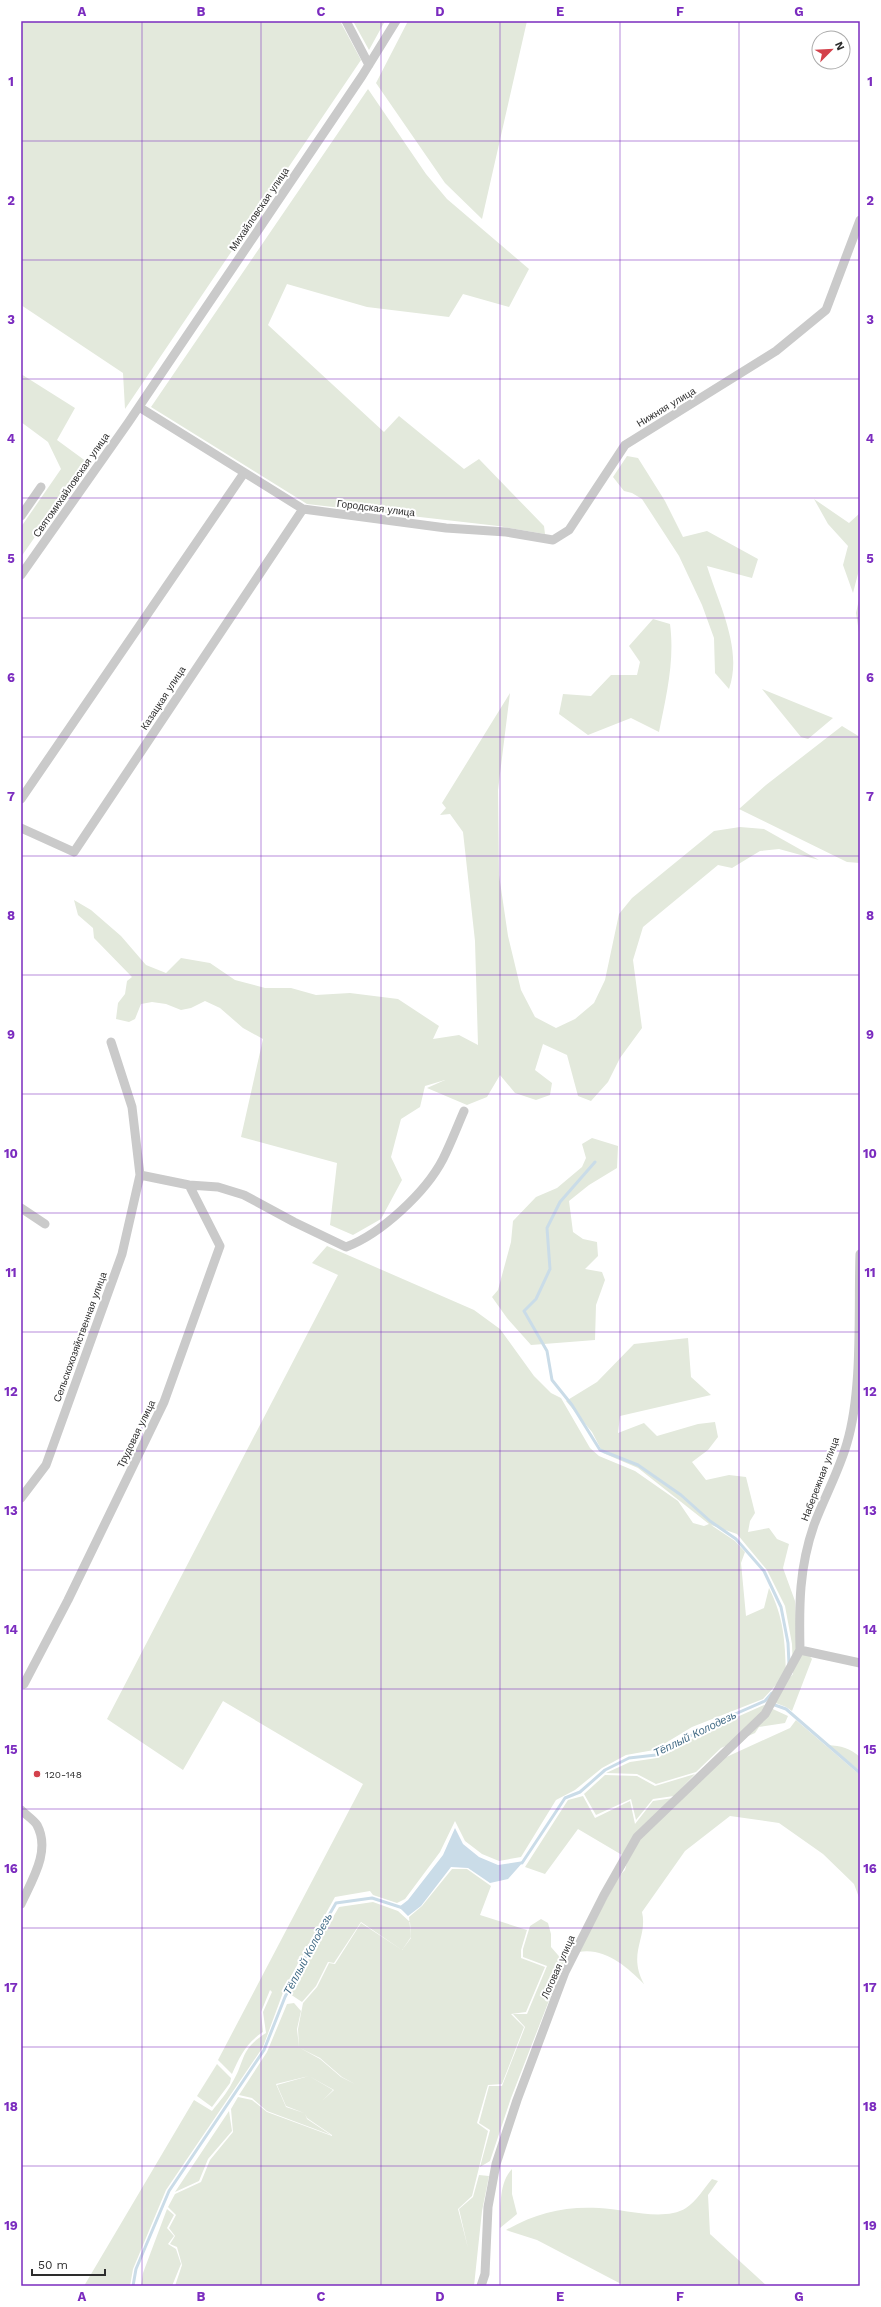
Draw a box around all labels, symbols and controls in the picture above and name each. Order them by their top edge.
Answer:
text: A [78,4,87,19]
text: B [197,4,206,19]
text: C [317,4,326,19]
text: D [435,4,445,19]
text: E [556,4,564,19]
text: F [676,4,684,19]
text: G [794,4,804,19]
north arrow [811,30,851,70]
text: N [832,40,847,53]
text: 1 [8,74,14,89]
text: 1 [867,74,873,89]
street label: Михайловская улица [227,165,291,253]
text: 2 [7,193,15,208]
text: 2 [866,193,874,208]
text: 3 [7,312,15,327]
text: 3 [866,312,874,327]
street label: Нижняя улица [635,385,698,429]
street label: Святомихайловская улица [31,430,111,539]
text: 4 [7,431,16,446]
text: 4 [866,431,875,446]
street label: Городская улица [336,498,416,518]
text: 5 [7,551,15,566]
text: 5 [866,551,874,566]
street label: Казацкая улица [138,664,188,732]
text: 6 [7,670,15,685]
text: 6 [866,670,874,685]
text: 7 [7,789,15,804]
text: 7 [866,789,874,804]
text: 8 [7,908,15,923]
text: 8 [866,908,874,923]
text: 9 [7,1027,15,1042]
text: 9 [866,1027,874,1042]
text: 10 [4,1146,18,1161]
text: 10 [863,1146,877,1161]
text: 11 [5,1265,17,1280]
text: 11 [864,1265,876,1280]
street label: Сельскохозяйственная улица [51,1270,109,1404]
text: 12 [4,1384,18,1399]
text: 12 [863,1384,877,1399]
street label: Трудовая улица [115,1398,157,1470]
street label: Набережная улица [799,1435,841,1523]
text: 13 [4,1503,18,1518]
text: 13 [863,1503,877,1518]
text: 14 [4,1622,19,1637]
text: 14 [863,1622,878,1637]
water label: Тёплый Колодезь [651,1708,739,1760]
text: 15 [4,1742,18,1757]
text: 15 [863,1742,877,1757]
marker: 120-148 [32,1769,42,1779]
place label: 120-148 [45,1769,82,1780]
text: 16 [4,1861,18,1876]
text: 16 [863,1861,877,1876]
water label: Тёплый Колодезь [281,1911,335,1997]
street label: Логовая улица [539,1933,577,2000]
text: 17 [4,1980,18,1995]
text: 17 [863,1980,877,1995]
text: 18 [4,2099,18,2114]
text: 18 [863,2099,877,2114]
text: 19 [4,2218,18,2233]
text: 19 [863,2218,877,2233]
scale bar [32,2251,105,2277]
text: 50 m [38,2258,68,2272]
text: A [78,2289,87,2304]
text: B [197,2289,206,2304]
text: C [317,2289,326,2304]
text: D [435,2289,445,2304]
text: E [556,2289,564,2304]
text: F [676,2289,684,2304]
text: G [794,2289,804,2304]

